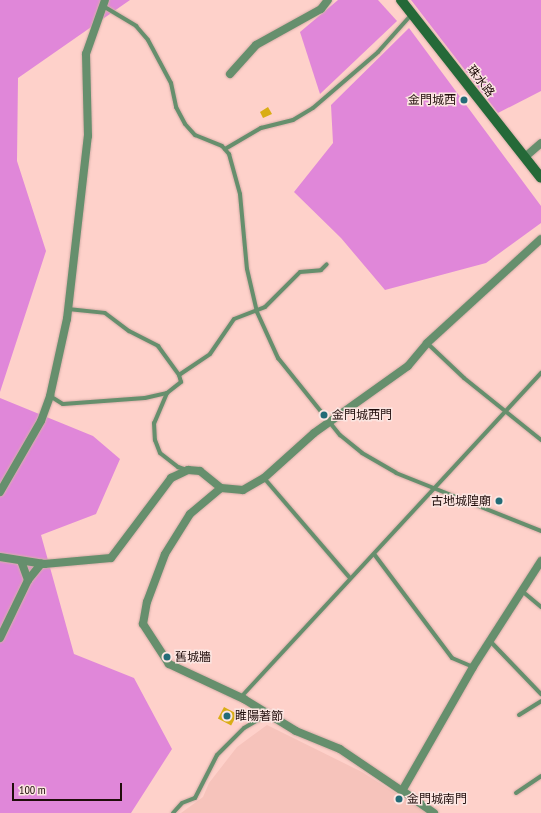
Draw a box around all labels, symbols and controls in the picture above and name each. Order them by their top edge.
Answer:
street label: 珠水路 [464,62,498,100]
place label: 金門城西 [408,93,456,107]
marker: 金門城西 [459,95,469,105]
place label: 金門城西門 [332,408,392,422]
marker: 金門城西門 [319,410,329,420]
place label: 古地城隍廟 [431,494,491,508]
marker: 古地城隍廟 [494,496,504,506]
place label: 舊城牆 [175,650,211,664]
marker: 舊城牆 [162,652,172,662]
place label: 睢陽著節 [235,709,283,723]
marker: 睢陽著節 [222,711,232,721]
scale bar [14,775,124,801]
text: 100 m [19,782,46,797]
place label: 金門城南門 [407,792,467,806]
marker: 金門城南門 [394,794,404,804]

